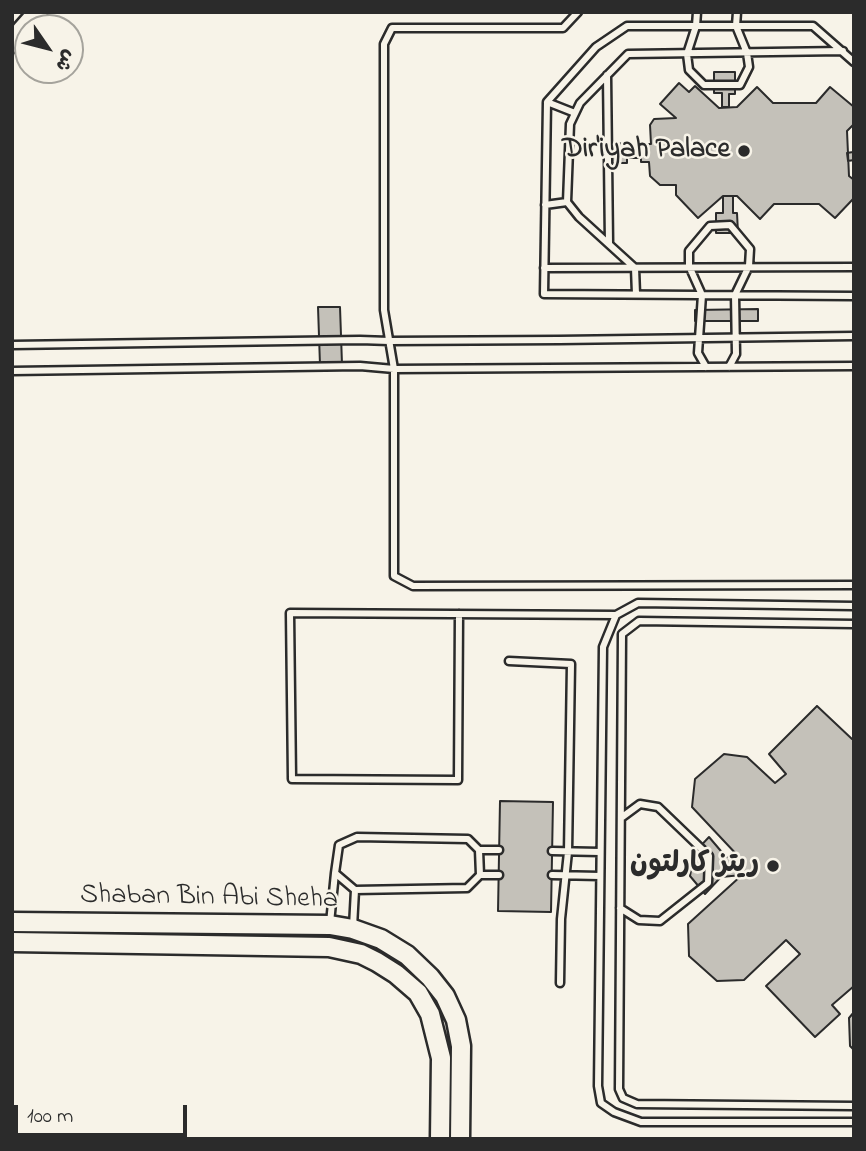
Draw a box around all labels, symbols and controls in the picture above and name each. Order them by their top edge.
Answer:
north arrow [14,14,84,84]
text: ش [48,44,82,76]
place label: Dir'iyah Palace [562,134,730,168]
marker: Dir'iyah Palace [736,143,752,159]
place label: ريتز كارلتون [630,849,759,883]
marker: ريتز كارلتون [765,858,781,874]
street label: Shaban Bin Abi Sheha [80,880,338,918]
scale bar [18,1092,191,1136]
text: 100 m [27,1102,73,1132]

